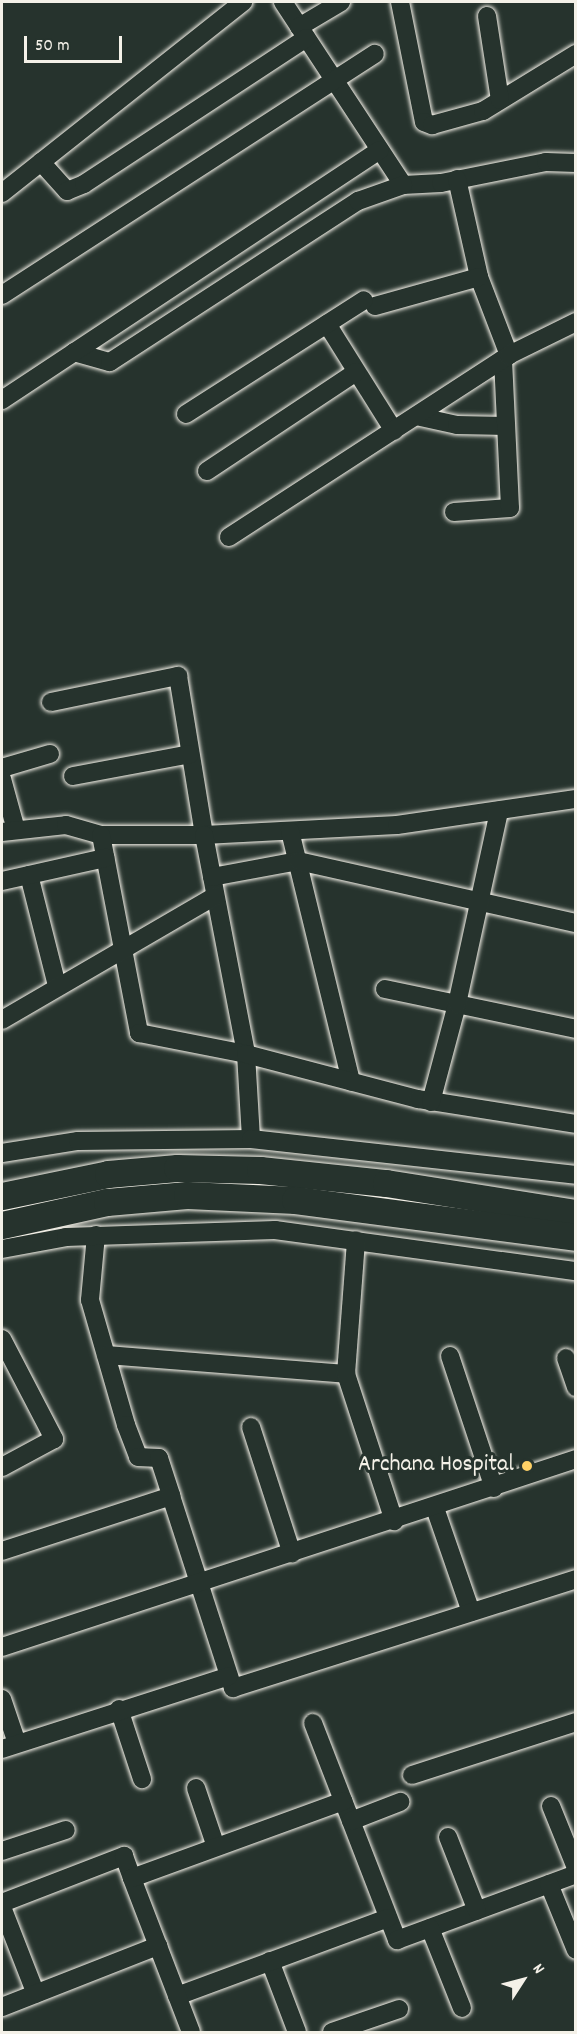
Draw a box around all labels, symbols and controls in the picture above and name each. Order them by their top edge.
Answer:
scale bar [27,24,124,62]
text: 50 m [35,34,70,59]
place label: Archana Hospital [358,1452,514,1480]
marker: Archana Hospital [518,1457,536,1475]
north arrow [493,1950,553,2010]
text: N [526,1959,550,1979]

